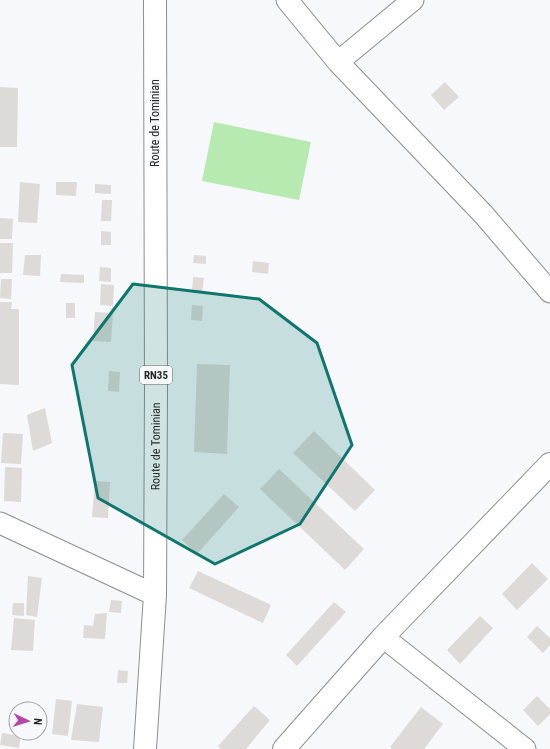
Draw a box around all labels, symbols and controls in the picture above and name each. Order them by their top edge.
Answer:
street label: Route de Tominian [148,79,162,167]
road number: RN35 [140,366,172,384]
street label: Route de Tominian [149,402,163,490]
north arrow [8,701,48,741]
text: N [31,718,44,726]

